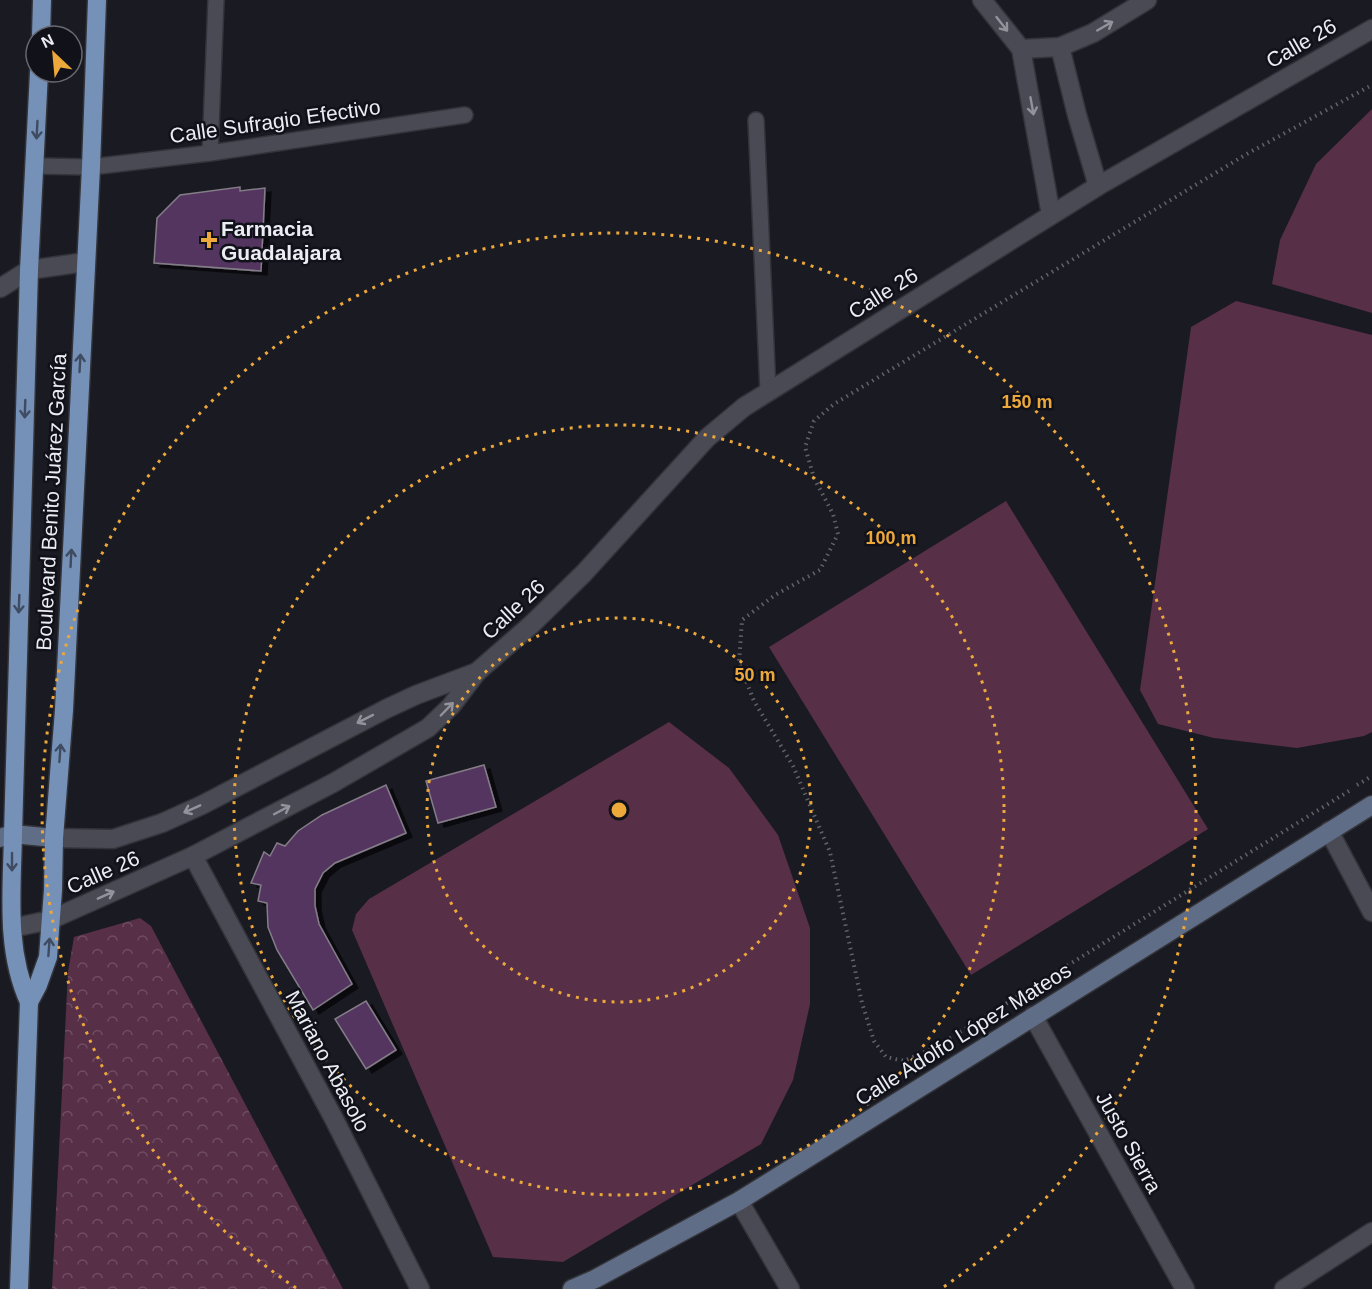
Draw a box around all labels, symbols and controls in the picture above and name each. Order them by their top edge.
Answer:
street label: Calle 26 [1262,14,1340,72]
one-way arrow [995,16,1008,32]
one-way arrow [1096,20,1113,32]
north arrow [24,24,84,84]
text: N [39,31,57,51]
street label: Calle Sufragio Efectivo [168,95,382,147]
one-way arrow [1027,96,1038,116]
one-way arrow [31,120,42,140]
place label: Farmacia Guadalajara [221,217,342,264]
marker: Farmacia Guadalajara [202,233,216,247]
street label: Calle 26 [844,263,922,323]
street label: Boulevard Benito Juárez García [32,352,70,651]
one-way arrow [75,354,86,374]
text: 150 m [1001,392,1053,412]
one-way arrow [19,399,31,419]
text: 100 m [865,528,917,548]
one-way arrow [65,549,76,569]
street label: Calle 26 [477,574,549,644]
one-way arrow [13,594,24,614]
text: 50 m [734,665,776,685]
one-way arrow [440,701,455,716]
one-way arrow [357,714,375,726]
one-way arrow [55,743,66,763]
centre of rings [609,800,629,820]
one-way arrow [184,804,202,815]
one-way arrow [273,804,290,816]
street label: Calle 26 [63,846,143,898]
one-way arrow [6,851,18,871]
one-way arrow [97,888,115,900]
one-way arrow [43,938,54,958]
street label: Calle Adolfo López Mateos [851,958,1075,1110]
street label: Mariano Abasolo [281,987,375,1135]
street label: Justo Sierra [1092,1087,1166,1197]

